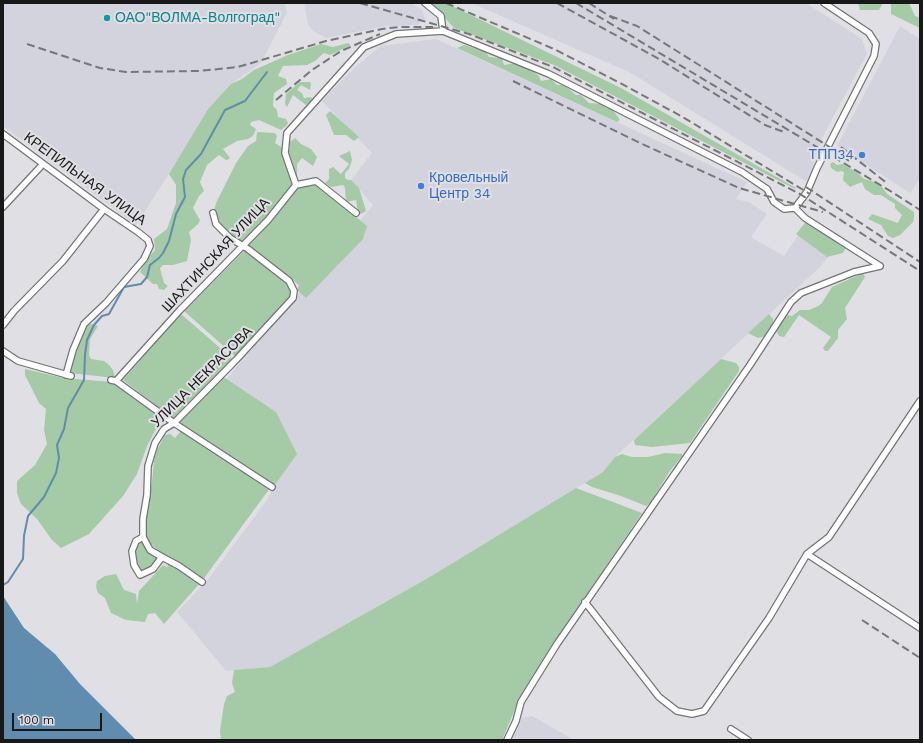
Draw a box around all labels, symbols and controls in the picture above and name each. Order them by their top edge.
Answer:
place label: ОАО"ВОЛМА-Волгоград" [115,10,280,26]
marker: ОАО"ВОЛМА-Волгоград" [102,13,112,23]
street label: КРЕПИЛЬНАЯ УЛИЦА [21,129,149,229]
place label: ТПП34 [809,147,854,163]
marker: ТПП34 [857,150,867,160]
place label: Кровельный Центр 34 [429,170,508,202]
marker: Кровельный Центр 34 [416,181,426,191]
street label: ШАХТИНСКАЯ УЛИЦА [159,194,273,316]
street label: УЛИЦА НЕКРАСОВА [148,323,256,431]
scale bar [14,705,104,731]
text: 100 m [19,713,54,727]

